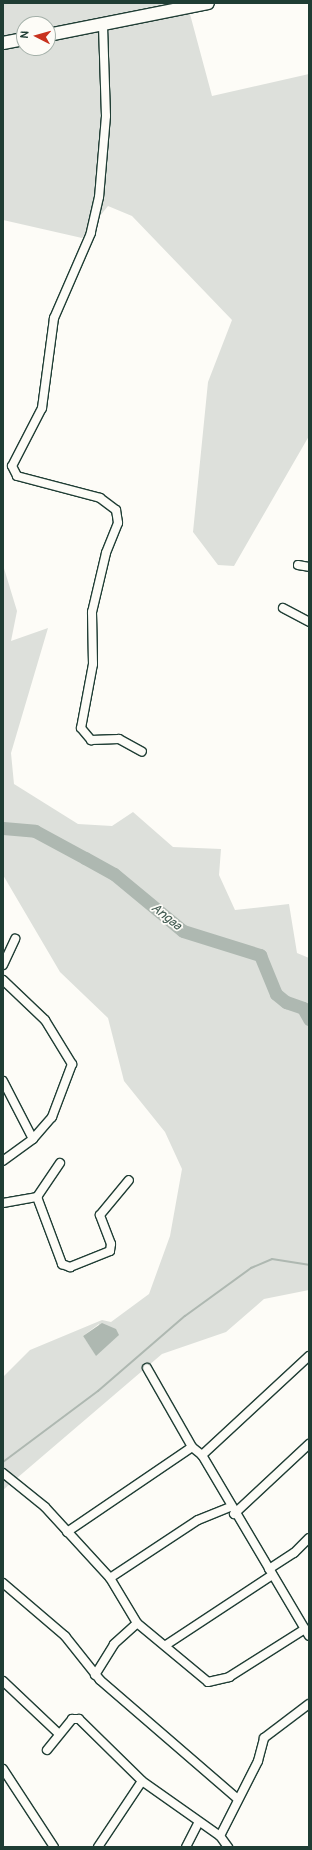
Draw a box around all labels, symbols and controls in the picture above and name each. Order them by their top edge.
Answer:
north arrow [16,16,56,56]
text: N [18,30,31,39]
water label: Angaa [148,900,184,934]

